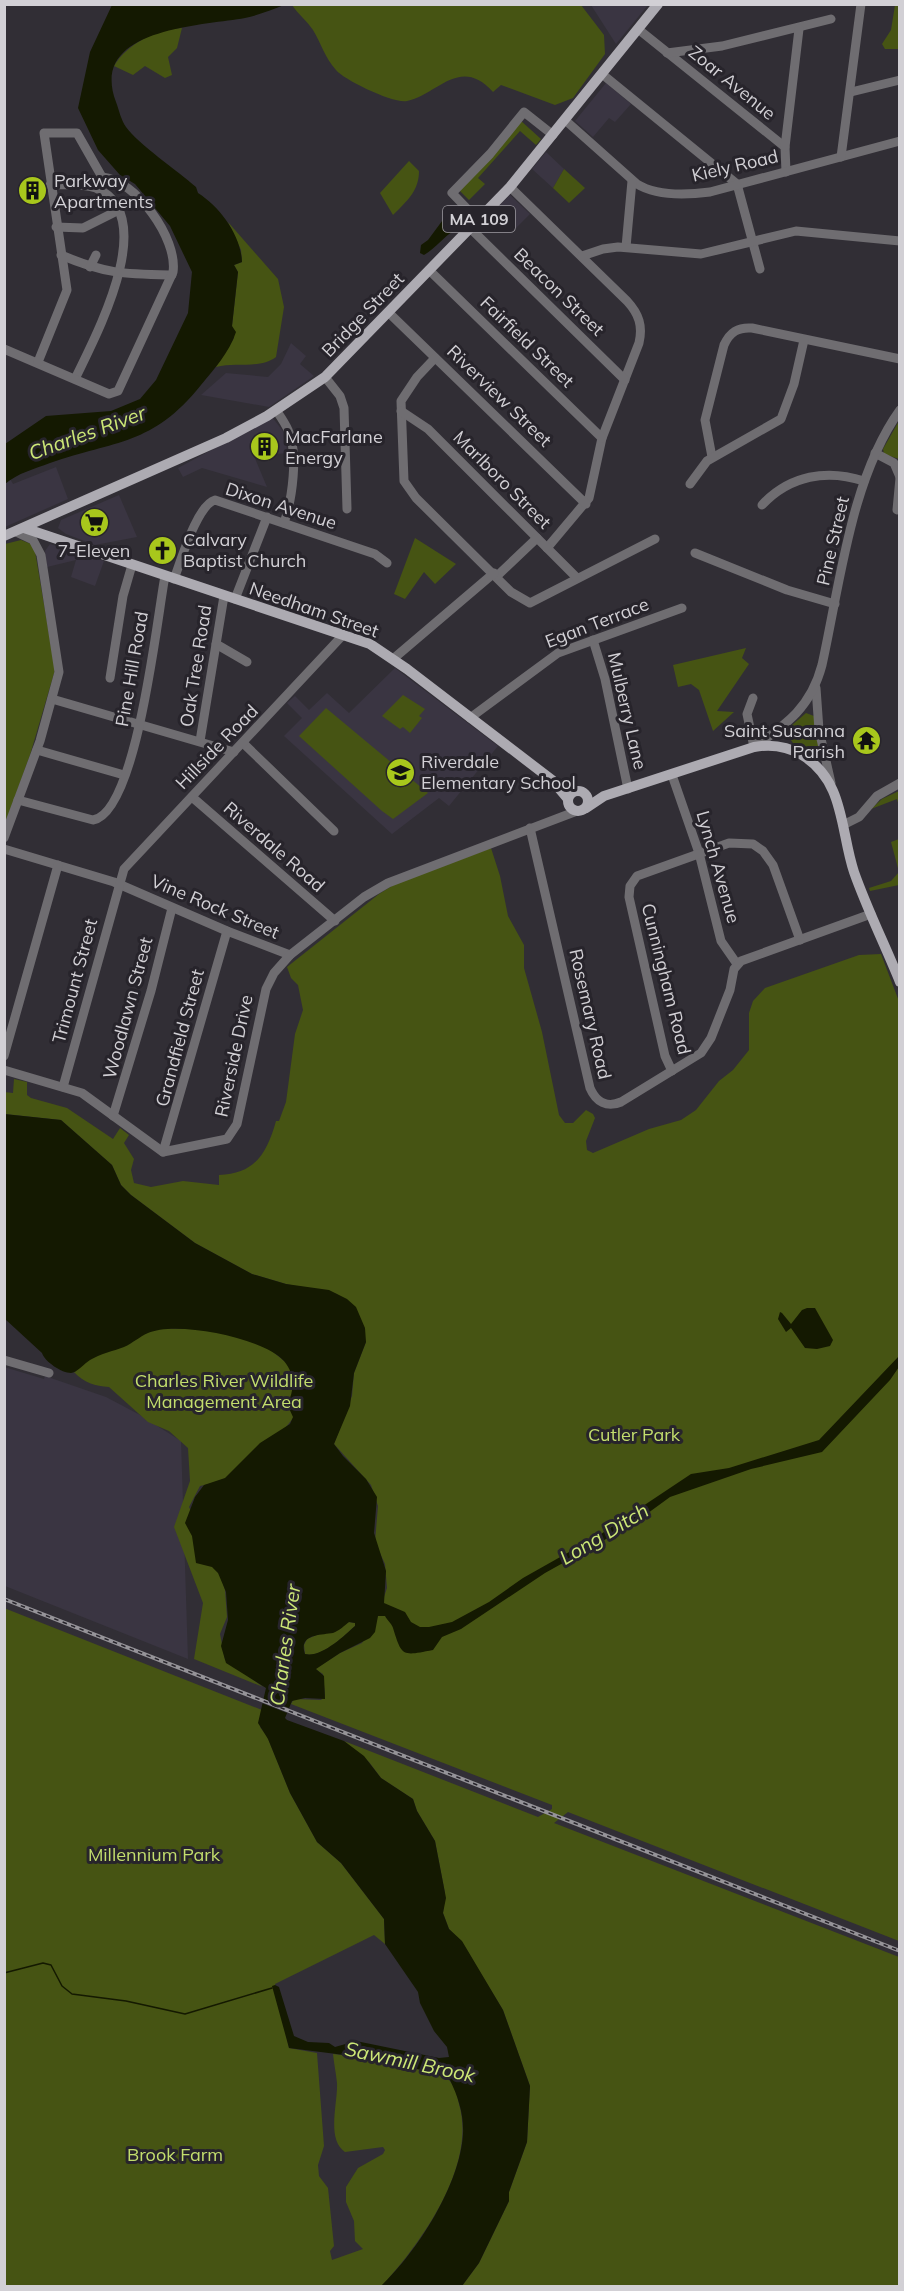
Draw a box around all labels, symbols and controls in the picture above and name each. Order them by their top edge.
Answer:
street label: Zoar Avenue [684,40,781,125]
street label: Kiely Road [689,144,780,187]
place label: Parkway Apartments [54,169,154,213]
building icon: Parkway Apartments [17,175,49,207]
road number: MA 109 [443,206,515,232]
street label: Beacon Street [509,243,609,341]
street label: Bridge Street [317,267,409,362]
street label: Fairfield Street [476,291,579,392]
street label: Riverview Street [442,340,556,451]
water label: Charles River [25,400,149,465]
place label: MacFarlane Energy [285,425,383,469]
street label: Marlboro Street [449,426,556,533]
building icon: MacFarlane Energy [248,431,280,463]
street label: Dixon Avenue [223,477,340,534]
street label: Pine Street [811,494,854,588]
supermarket icon: 7-Eleven [78,506,110,538]
place label: Calvary Baptist Church [183,528,306,572]
church icon: Calvary Baptist Church [146,534,178,566]
place label: 7-Eleven [58,539,130,562]
street label: Needham Street [246,577,382,642]
street label: Egan Terrace [542,592,652,653]
street label: Oak Tree Road [175,603,216,728]
street label: Pine Hill Road [110,610,153,728]
street label: Mulberry Lane [603,650,652,772]
street label: Hillside Road [170,699,263,794]
place label: Saint Susanna Parish [724,719,845,763]
temple icon: Saint Susanna Parish [850,725,882,757]
place label: Riverdale Elementary School [421,750,576,794]
school or university icon: Riverdale Elementary School [384,756,416,788]
street label: Riverdale Road [219,796,330,897]
street label: Lynch Avenue [691,808,746,926]
street label: Vine Rock Street [148,869,283,944]
street label: Cunningham Road [637,901,696,1057]
street label: Trimount Street [47,916,102,1046]
street label: Woodlawn Street [98,934,158,1081]
street label: Rosemary Road [564,946,617,1081]
street label: Grandfield Street [150,967,209,1109]
street label: Riverside Drive [209,993,258,1119]
park label: Charles River Wildlife Management Area [135,1369,313,1413]
park label: Cutler Park [588,1423,681,1446]
water label: Long Ditch [555,1497,653,1570]
water label: Charles River [264,1582,306,1707]
park label: Millennium Park [88,1843,221,1866]
water label: Sawmill Brook [343,2035,478,2088]
park label: Brook Farm [127,2143,223,2166]

